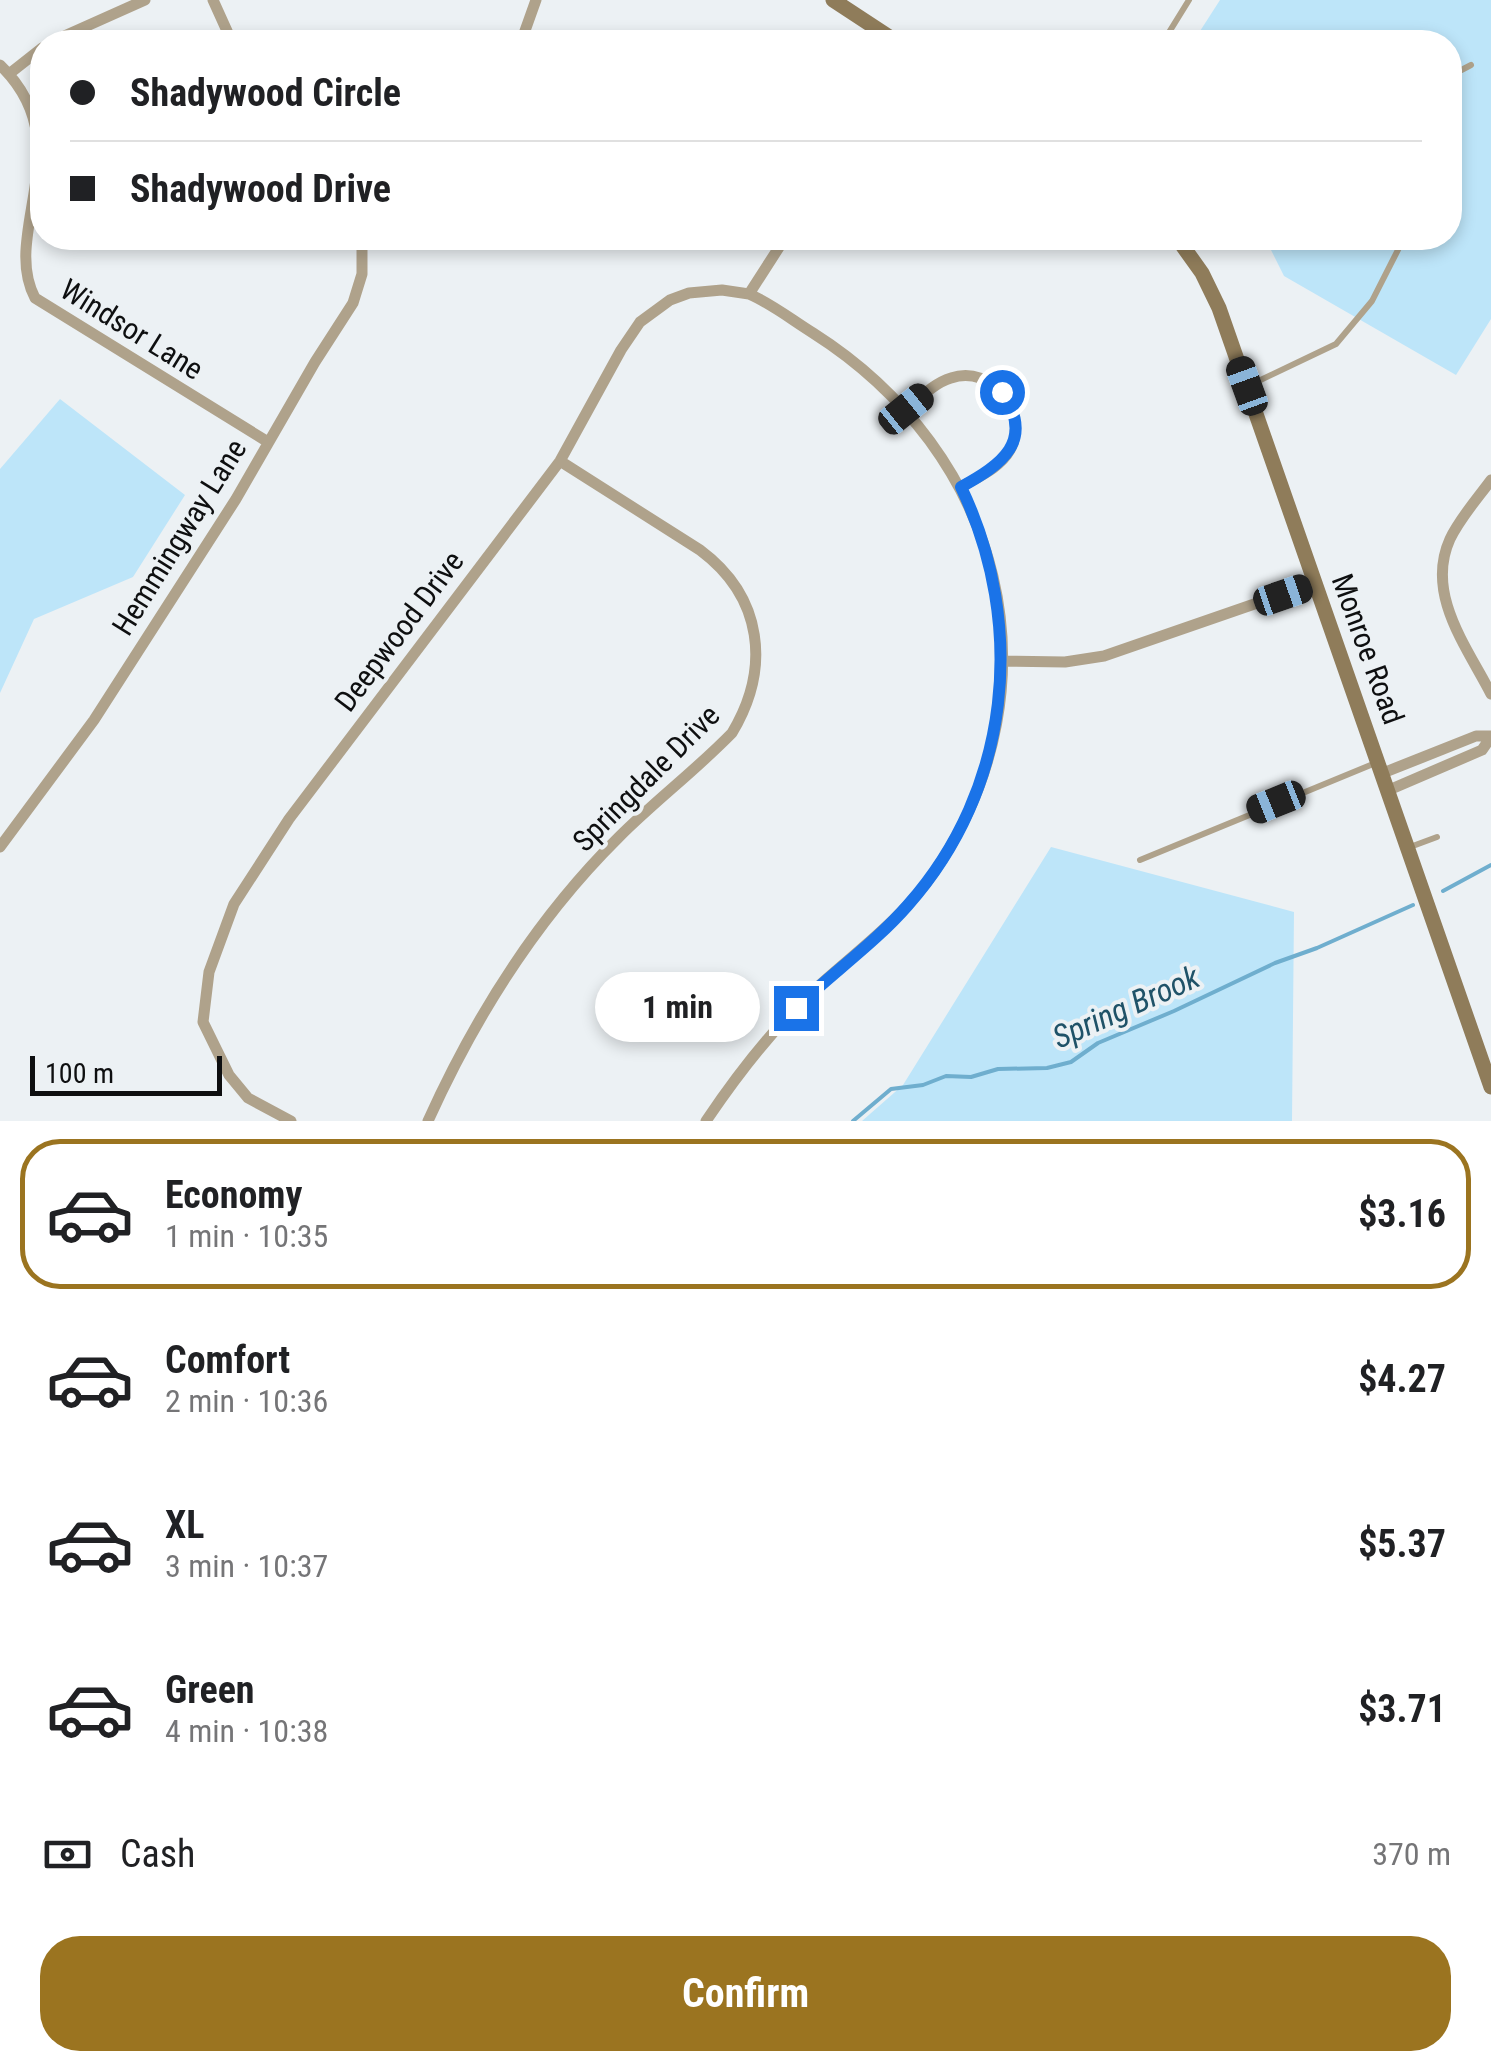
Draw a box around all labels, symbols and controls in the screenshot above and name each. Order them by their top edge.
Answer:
text: Shadywood Circle [130,71,401,115]
text: Shadywood Drive [130,167,391,211]
street label: Windsor Lane [54,271,210,387]
car [1223,353,1271,419]
route start [980,370,1025,415]
car [873,378,939,440]
street label: Hemmingway Lane [105,433,253,641]
street label: Deepwood Drive [327,544,471,718]
street label: Monroe Road [1325,569,1411,729]
car [1250,571,1316,619]
street label: Springdale Drive [566,698,726,858]
car [1243,777,1309,827]
water label: Spring Brook [1047,957,1206,1056]
callout: 1 min [596,973,761,1043]
route end [774,986,819,1031]
text: 1 min [642,988,713,1026]
scale bar [30,1051,222,1096]
text: 100 m [45,1057,114,1090]
icon: car [45,1169,135,1259]
text: Economy [165,1173,302,1217]
text: $3.16 [1358,1192,1446,1236]
text: 1 min · 10:35 [165,1217,328,1255]
icon: car [45,1334,135,1424]
text: Comfort [165,1338,290,1382]
text: $4.27 [1358,1357,1446,1401]
text: 2 min · 10:36 [165,1382,328,1420]
icon: car [45,1499,135,1589]
text: XL [165,1503,204,1547]
text: $5.37 [1358,1522,1446,1566]
text: 3 min · 10:37 [165,1547,328,1585]
icon: car [45,1664,135,1754]
text: Green [165,1668,255,1712]
text: $3.71 [1358,1687,1446,1731]
text: 4 min · 10:38 [165,1712,328,1750]
icon: cash [40,1827,95,1882]
text: Cash [120,1832,195,1876]
text: 370 m [1372,1835,1451,1873]
button: Confirm [40,1936,1451,2051]

